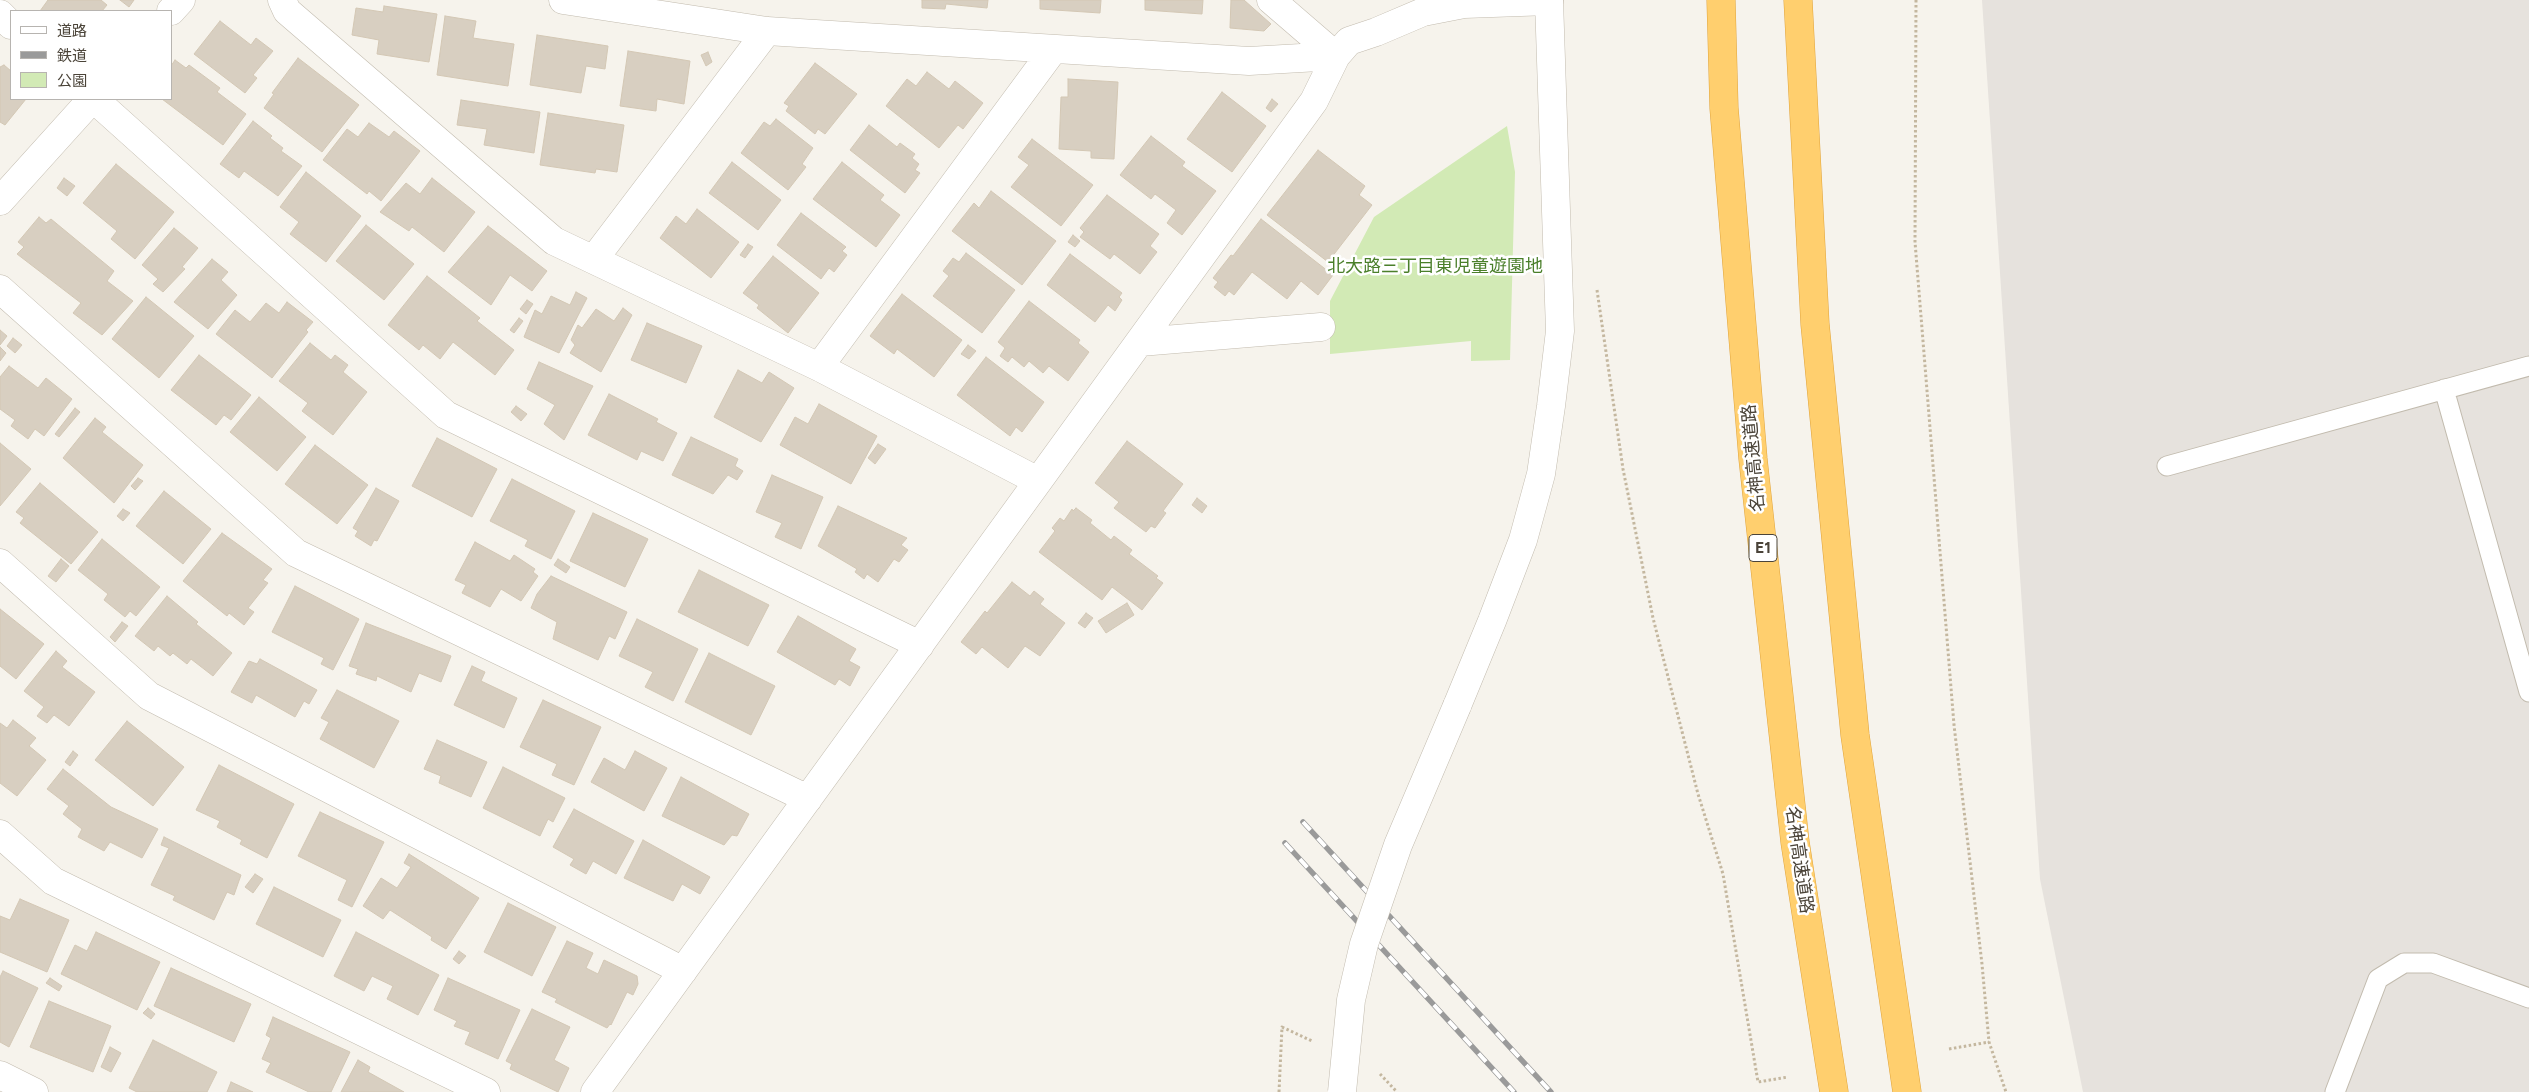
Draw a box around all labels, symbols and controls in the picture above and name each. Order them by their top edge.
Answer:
legend [10,10,172,100]
text: 道路 [57,22,87,40]
text: 鉄道 [57,47,87,65]
text: 公園 [57,72,87,90]
park label: 北大路三丁目東児童遊園地 [1327,256,1543,278]
street label: 名神高速道路 [1739,403,1769,513]
road number: E1 [1749,534,1777,562]
street label: 名神高速道路 [1781,805,1817,915]

